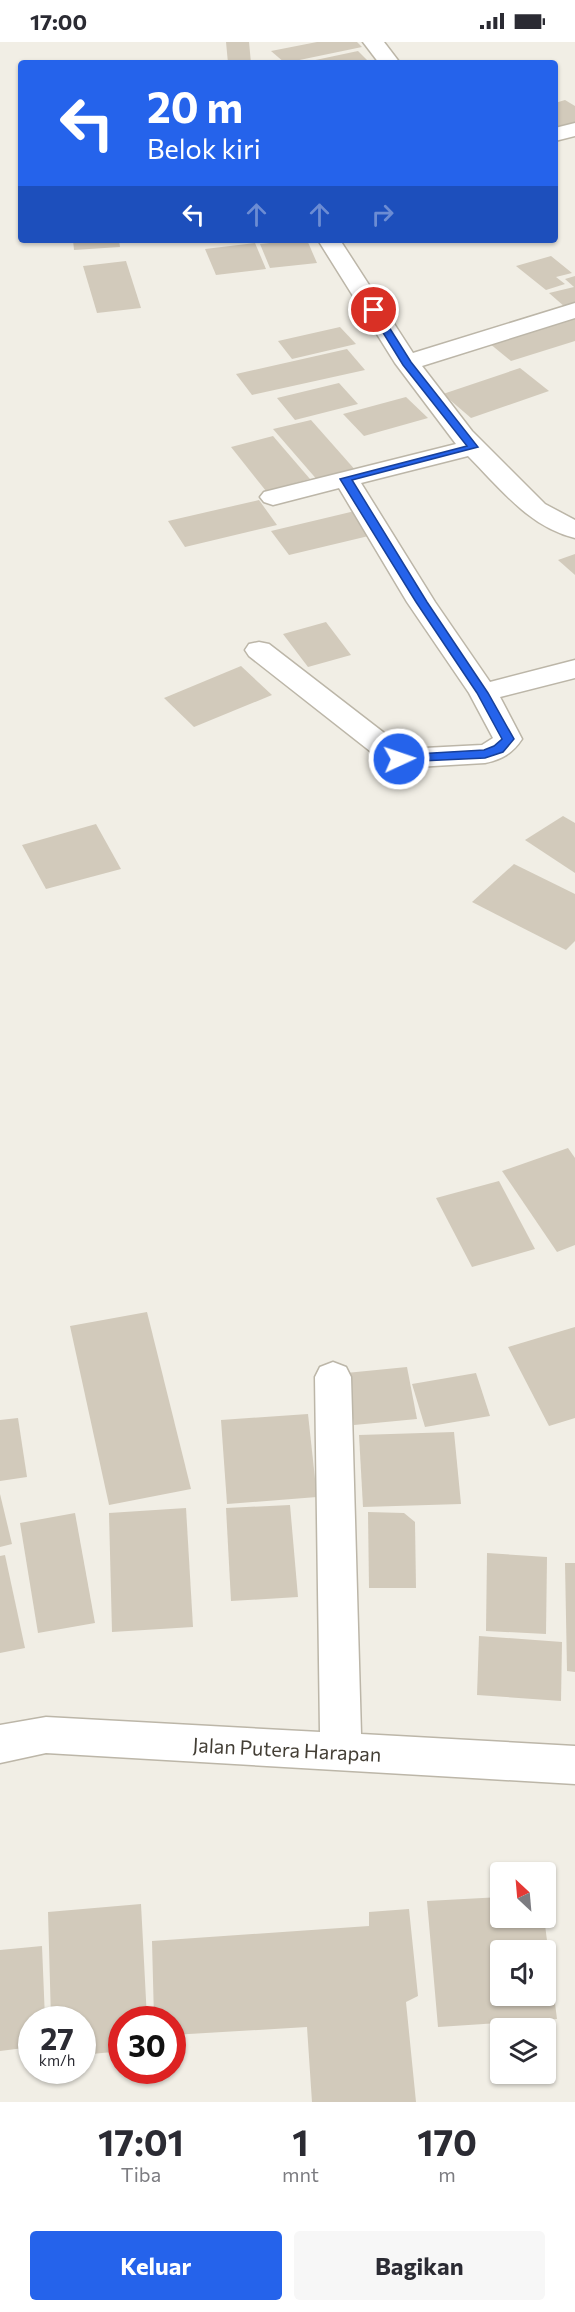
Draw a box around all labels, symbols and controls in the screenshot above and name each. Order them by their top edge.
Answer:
text: 17:00 [30,8,87,35]
text: 20 m [147,80,243,132]
icon: left [48,84,126,162]
text: Belok kiri [147,132,261,165]
icon: left [177,198,210,231]
icon: ahead [240,198,273,231]
icon: ahead [303,198,336,231]
icon: right [366,198,399,231]
pin [348,284,399,335]
icon: arrive [357,293,390,326]
position arrow [367,727,431,791]
street label: Jalan Putera Harapan [192,1732,382,1766]
north arrow [490,1862,556,1928]
map controls [490,1862,556,2084]
button: sound [490,1940,556,2006]
speed limit sign: 30 [108,2006,186,2084]
button: layers [490,2018,556,2084]
text: 27 [40,2019,74,2056]
text: km/h [39,2051,75,2069]
text: 17:01 [98,2119,184,2163]
text: 1 [292,2119,309,2163]
text: 170 [417,2119,477,2163]
text: Tiba [121,2162,161,2186]
text: mnt [282,2162,319,2186]
text: m [438,2162,456,2186]
button: Keluar [30,2231,282,2300]
button: Bagikan [294,2231,545,2300]

